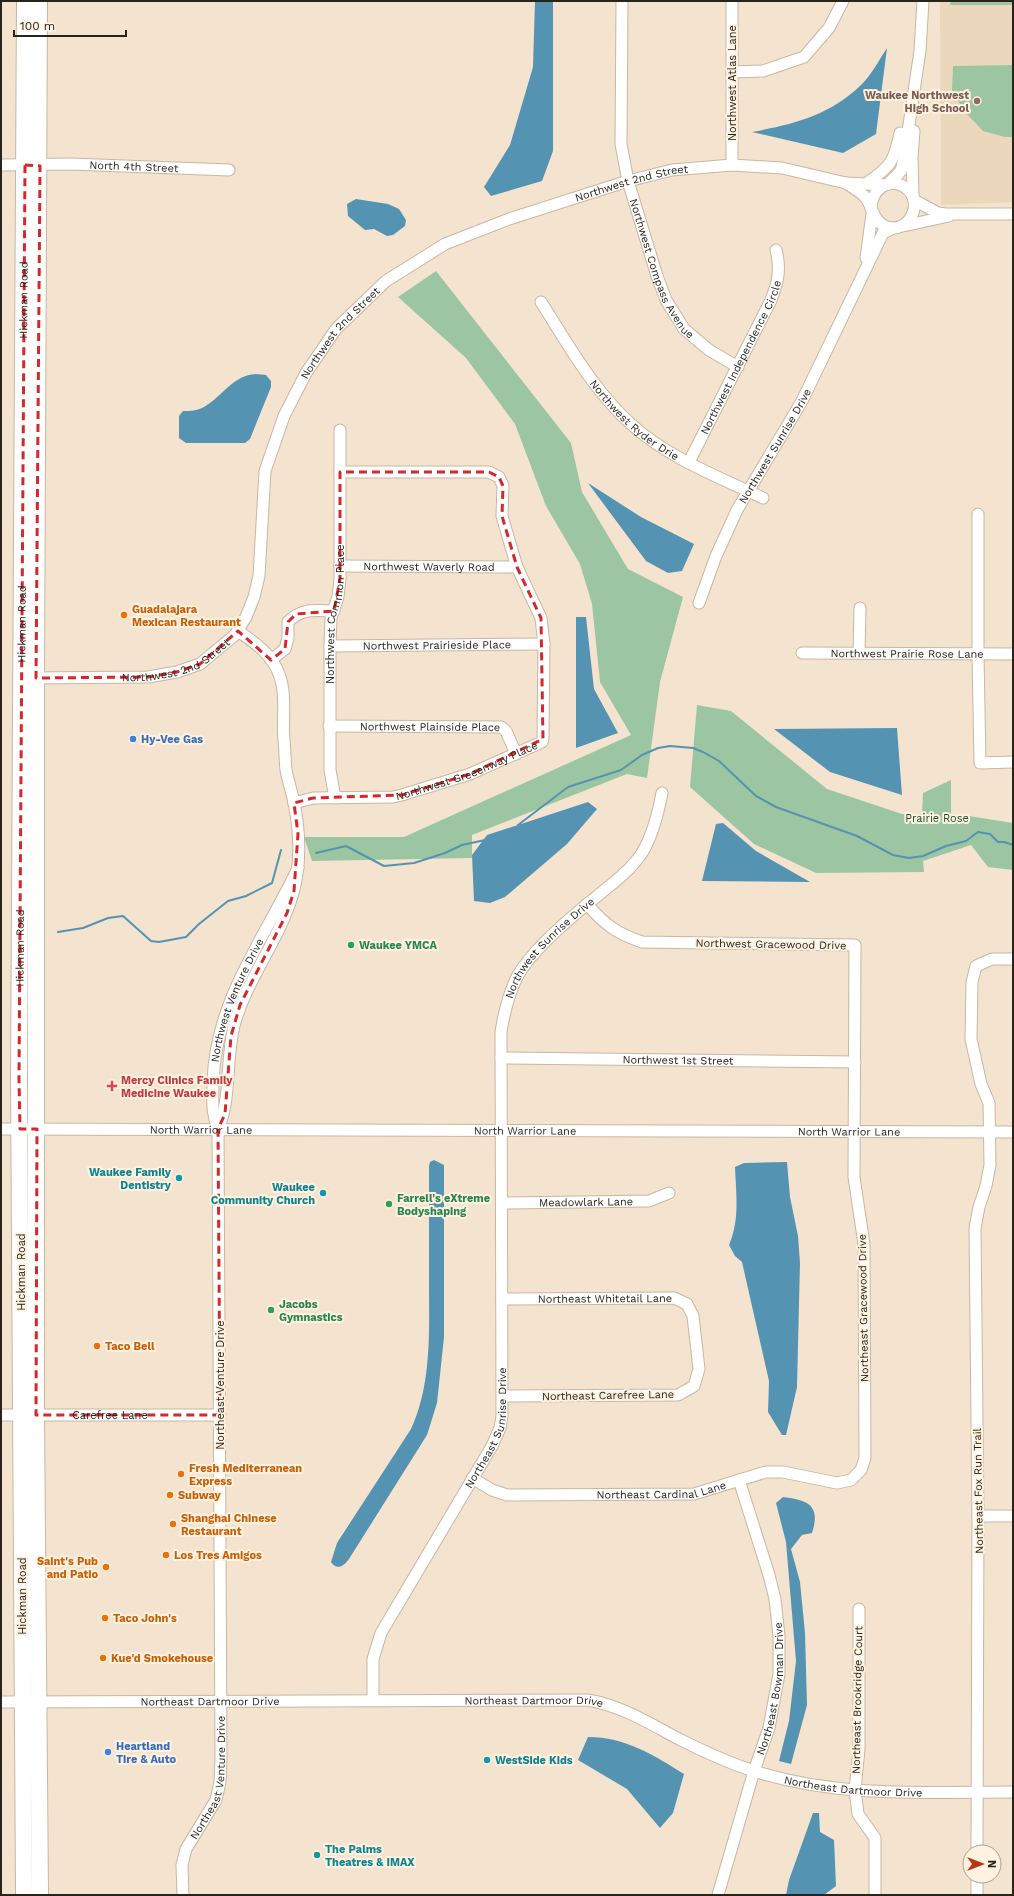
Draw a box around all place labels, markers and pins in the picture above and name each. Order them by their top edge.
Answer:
place label: Waukee Northwest High School [865,89,969,115]
marker: Waukee Northwest High School [972,96,982,106]
place label: Guadalajara Mexican Restaurant [132,603,241,629]
marker: Guadalajara Mexican Restaurant [119,610,129,620]
place label: Hy-Vee Gas [141,733,203,746]
marker: Hy-Vee Gas [128,734,138,744]
place label: Waukee YMCA [359,939,437,952]
marker: Waukee YMCA [346,940,356,950]
place label: Mercy Clinics Family Medicine Waukee [121,1074,233,1100]
marker: Mercy Clinics Family Medicine Waukee [106,1080,118,1092]
place label: Waukee Family Dentistry [89,1166,172,1192]
marker: Waukee Family Dentistry [174,1173,184,1183]
place label: Waukee Community Church [211,1181,315,1207]
marker: Waukee Community Church [318,1188,328,1198]
place label: Farrell's eXtreme Bodyshaping [397,1192,490,1218]
marker: Farrell's eXtreme Bodyshaping [384,1199,394,1209]
place label: Jacobs Gymnastics [279,1298,343,1324]
marker: Jacobs Gymnastics [266,1305,276,1315]
place label: Taco Bell [105,1340,155,1353]
marker: Taco Bell [92,1341,102,1351]
place label: Fresh Mediterranean Express [189,1462,302,1488]
marker: Fresh Mediterranean Express [176,1469,186,1479]
place label: Subway [178,1489,221,1502]
marker: Subway [165,1490,175,1500]
place label: Shanghai Chinese Restaurant [181,1512,277,1538]
marker: Shanghai Chinese Restaurant [168,1519,178,1529]
place label: Los Tres Amigos [174,1549,262,1562]
marker: Los Tres Amigos [161,1550,171,1560]
place label: Saint's Pub and Patio [37,1555,98,1581]
marker: Saint's Pub and Patio [101,1562,111,1572]
place label: Taco John's [113,1612,177,1625]
marker: Taco John's [100,1613,110,1623]
place label: Kue'd Smokehouse [111,1652,213,1665]
marker: Kue'd Smokehouse [98,1653,108,1663]
place label: Heartland Tire & Auto [116,1740,176,1766]
marker: Heartland Tire & Auto [103,1747,113,1757]
place label: WestSide Kids [495,1754,573,1767]
marker: WestSide Kids [482,1755,492,1765]
place label: The Palms Theatres & IMAX [325,1843,415,1869]
marker: The Palms Theatres & IMAX [312,1850,322,1860]

